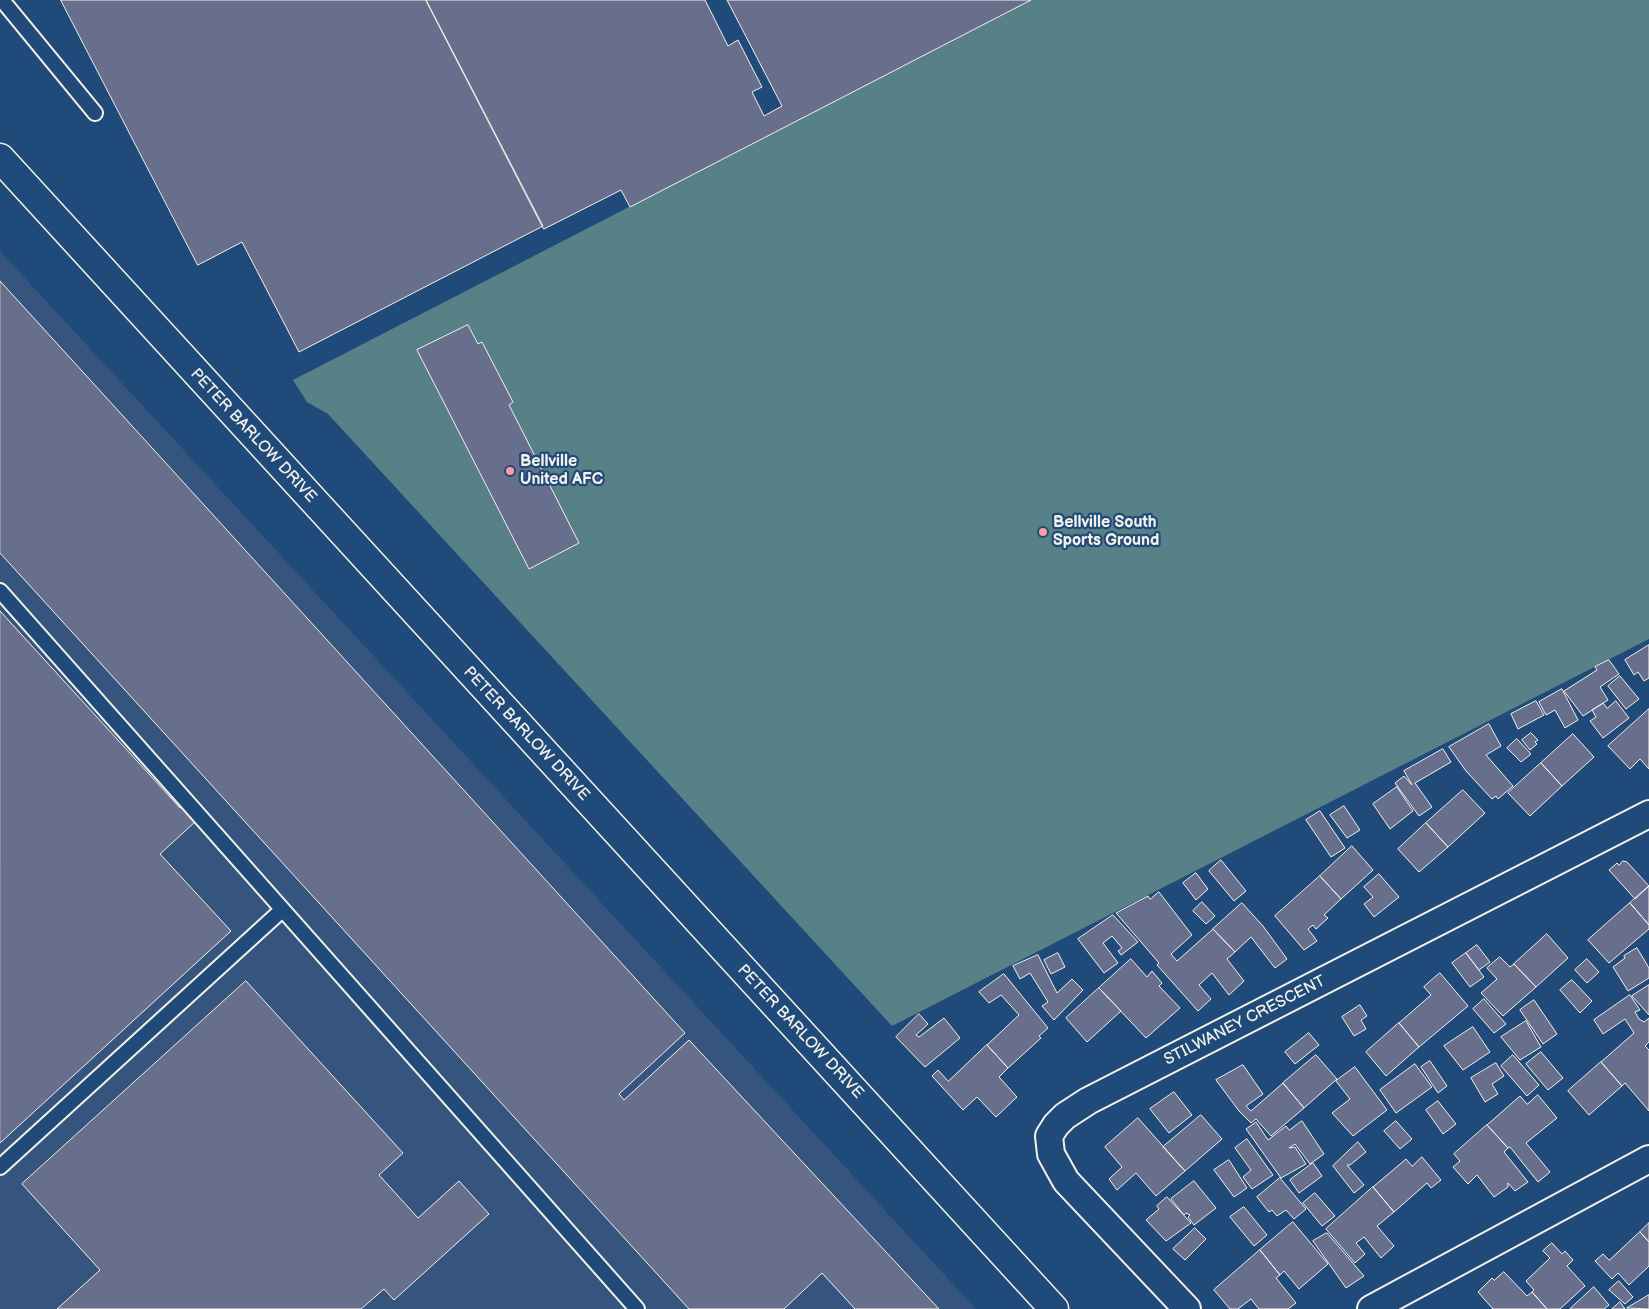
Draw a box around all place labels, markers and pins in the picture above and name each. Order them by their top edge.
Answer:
place label: Bellville United AFC [520,452,603,490]
marker: Bellville United AFC [504,465,516,477]
place label: Bellville South Sports Ground [1053,513,1159,551]
marker: Bellville South Sports Ground [1037,526,1049,538]

